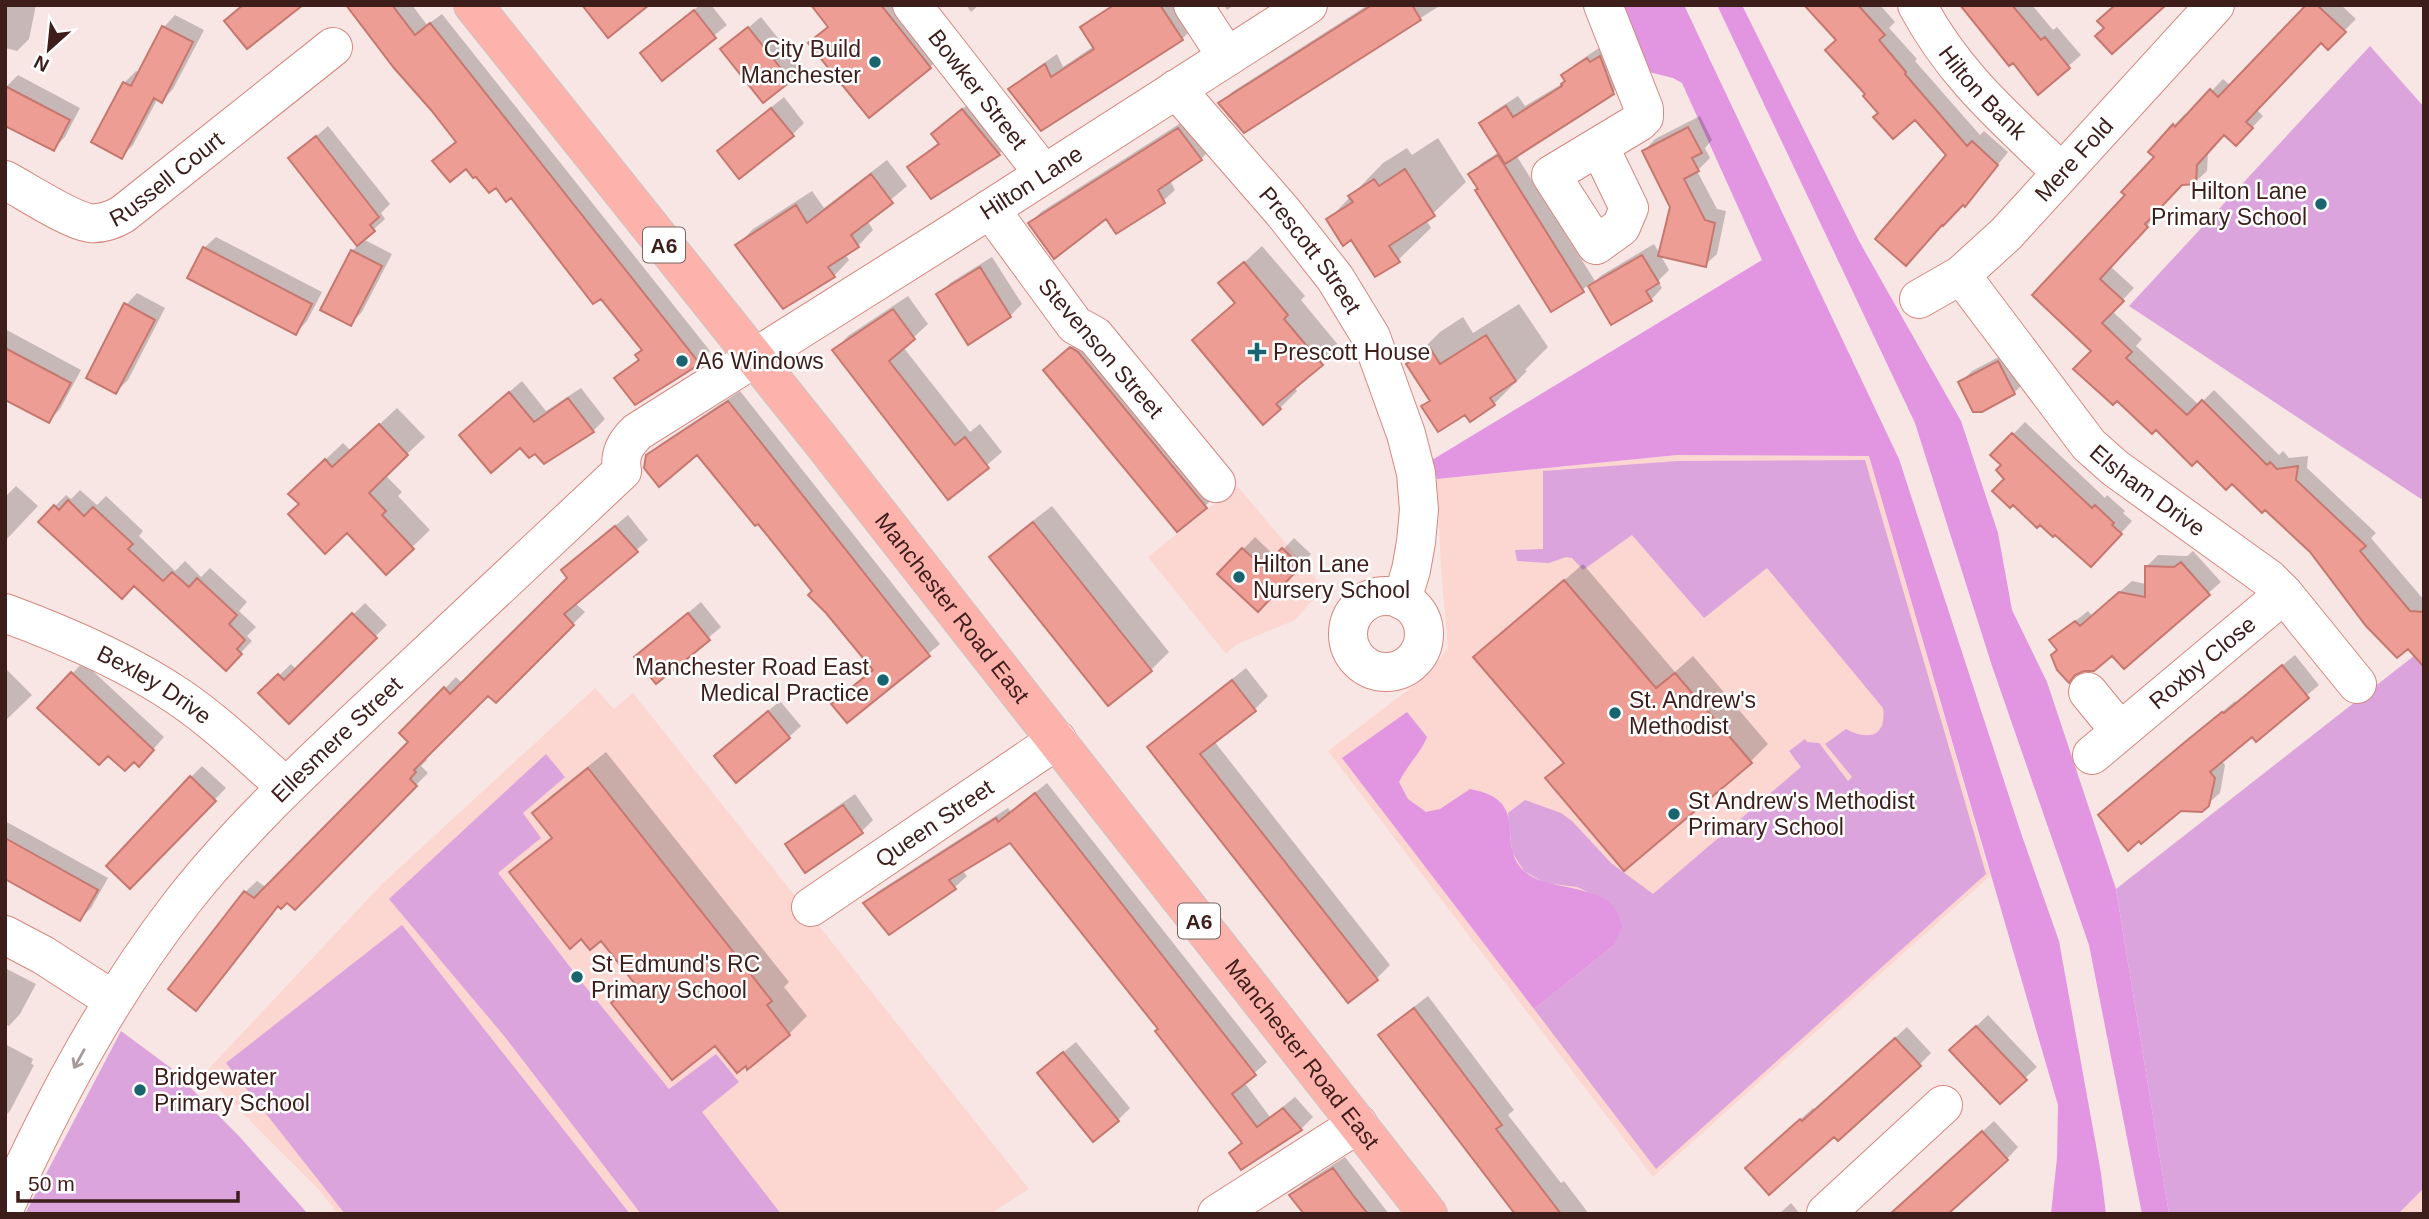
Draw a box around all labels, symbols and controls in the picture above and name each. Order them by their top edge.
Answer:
north arrow [14,14,84,84]
street label: Bowker Street [923,24,1033,155]
place label: City Build Manchester [741,36,861,88]
street label: Hilton Bank [1933,41,2032,145]
text: N [31,51,52,76]
marker: City Build Manchester [867,54,883,70]
street label: Mere Fold [2029,113,2118,207]
street label: Russell Court [105,126,229,232]
street label: Hilton Lane [975,140,1087,225]
place label: Hilton Lane Primary School [2151,178,2307,230]
street label: Prescott Street [1254,182,1367,319]
marker: Hilton Lane Primary School [2313,196,2329,212]
road number: A6 [643,228,685,262]
street label: Stevenson Street [1033,273,1169,424]
place label: Prescott House [1273,339,1430,365]
marker: Prescott House [1247,342,1267,362]
place label: A6 Windows [696,348,824,374]
marker: A6 Windows [674,353,690,369]
street label: Elsham Drive [2085,439,2210,542]
street label: Manchester Road East [870,508,1035,708]
place label: Hilton Lane Nursery School [1253,551,1410,603]
marker: Hilton Lane Nursery School [1231,569,1247,585]
street label: Roxby Close [2144,611,2261,714]
street label: Bexley Drive [93,640,217,729]
place label: Manchester Road East Medical Practice [635,654,870,706]
street label: Ellesmere Street [266,671,408,807]
marker: Manchester Road East Medical Practice [875,672,891,688]
place label: St. Andrew's Methodist [1629,687,1756,739]
marker: St. Andrew's Methodist [1607,705,1623,721]
street label: Queen Street [870,774,999,873]
place label: St Andrew's Methodist Primary School [1688,788,1915,840]
marker: St Andrew's Methodist Primary School [1666,806,1682,822]
road number: A6 [1178,904,1220,939]
place label: St Edmund's RC Primary School [591,951,760,1003]
street label: Manchester Road East [1220,954,1385,1154]
marker: St Edmund's RC Primary School [569,969,585,985]
one-way arrow [72,1048,85,1069]
place label: Bridgewater Primary School [154,1064,310,1116]
marker: Bridgewater Primary School [132,1082,148,1098]
scale bar [18,1160,238,1204]
text: 50 m [28,1172,75,1195]

